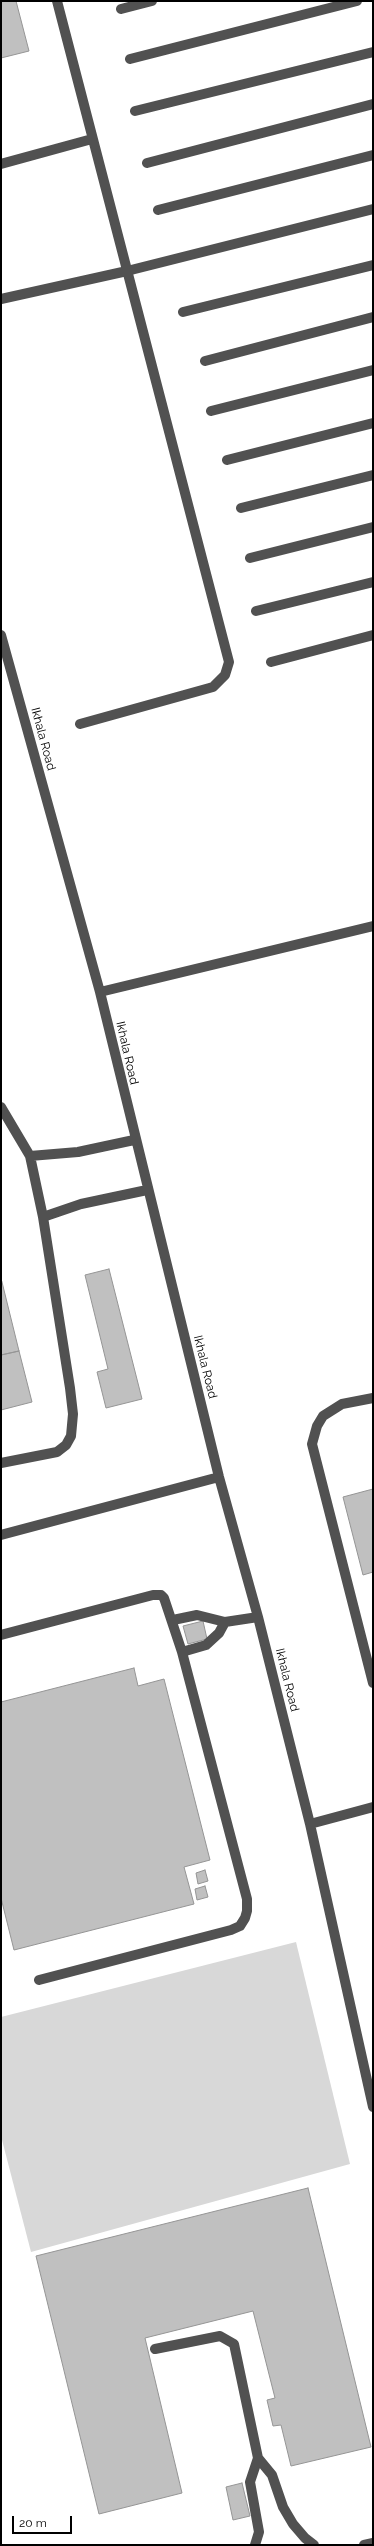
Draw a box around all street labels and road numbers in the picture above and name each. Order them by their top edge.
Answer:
street label: Ikhala Road [28,706,58,772]
street label: Ikhala Road [113,1020,141,1086]
street label: Ikhala Road [190,1334,220,1400]
street label: Ikhala Road [272,1647,302,1713]

